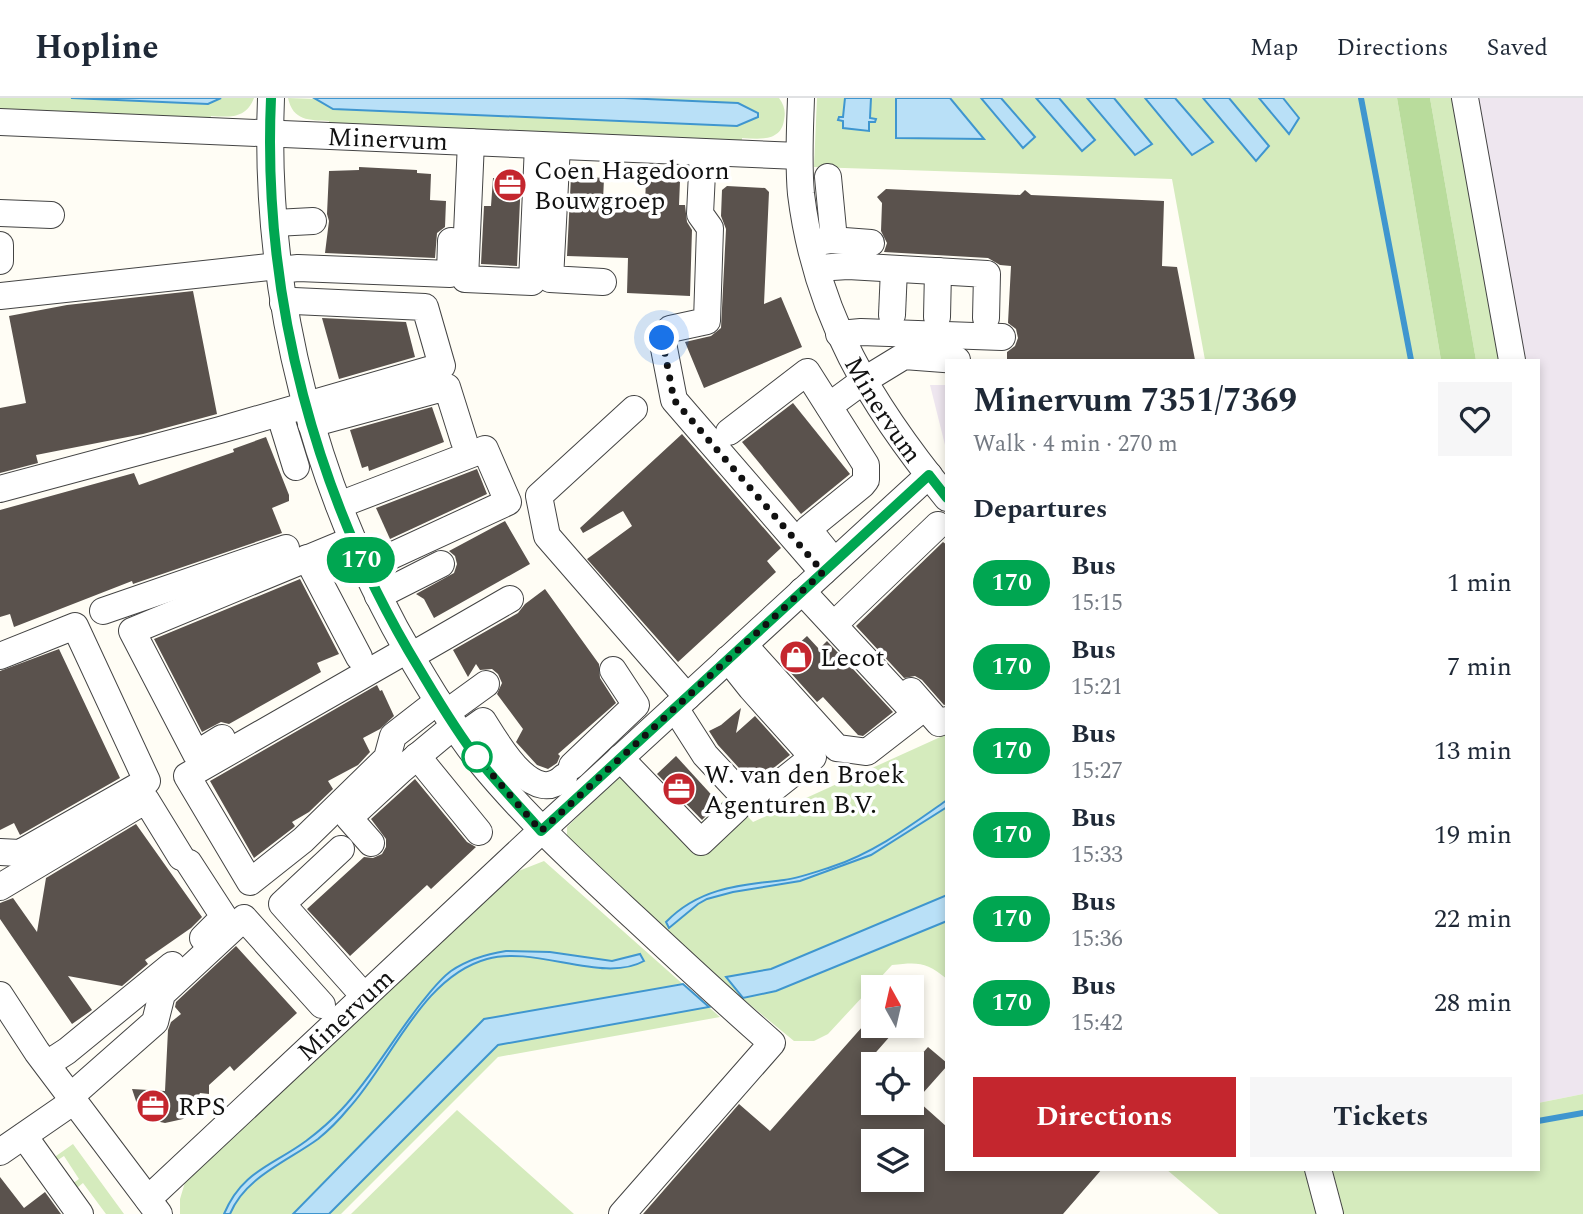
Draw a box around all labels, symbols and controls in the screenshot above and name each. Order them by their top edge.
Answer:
text: Hopline [35,23,159,73]
text: Map [1250,30,1298,66]
text: Directions [1336,30,1448,66]
text: Saved [1486,30,1548,66]
street label: Minervum [327,117,449,162]
place label: Coen Hagedoorn Bouwgroep [534,151,730,221]
office icon: Coen Hagedoorn Bouwgroep [491,166,529,204]
your location [644,320,679,355]
street label: Minervum [833,349,932,472]
text: Minervum 7351/7369 [973,376,1297,426]
button: heart [1438,382,1512,456]
text: Walk · 4 min · 270 m [973,427,1178,462]
text: Departures [973,489,1107,529]
line badge: 170 [321,537,401,583]
text: 170 [341,542,381,578]
text: Bus [1071,546,1116,586]
text: 1 min [1447,563,1512,603]
text: 170 [991,565,1032,601]
text: 15:15 [1071,586,1123,621]
text: Bus [1071,630,1116,670]
shop icon: Lecot [777,638,815,676]
place label: Lecot [820,638,885,678]
text: 7 min [1447,647,1512,687]
text: 170 [991,649,1032,685]
text: 15:21 [1071,670,1123,705]
text: Bus [1071,714,1116,754]
text: 13 min [1434,731,1512,771]
text: 170 [991,733,1032,769]
unlabelled marker [462,742,492,772]
text: 15:27 [1071,754,1123,789]
place label: W. van den Broek Agenturen B.V. [704,755,905,825]
office icon: W. van den Broek Agenturen B.V. [660,770,698,808]
text: Bus [1071,798,1116,838]
text: 19 min [1434,815,1512,855]
text: 170 [991,817,1032,853]
text: 15:33 [1071,838,1123,873]
text: Bus [1071,882,1116,922]
text: 22 min [1434,899,1512,939]
text: 170 [991,901,1032,937]
text: 15:36 [1071,922,1123,957]
street label: Minervum [288,959,403,1071]
text: Bus [1071,966,1116,1006]
north arrow [861,975,924,1038]
map controls [861,975,924,1192]
text: 28 min [1434,983,1512,1023]
text: 170 [991,985,1032,1021]
text: 15:42 [1071,1006,1123,1041]
button: locate [861,1052,924,1115]
button: Directions [973,1077,1236,1157]
button: Tickets [1250,1077,1512,1157]
office icon: RPS [134,1087,172,1125]
place label: RPS [178,1087,226,1127]
button: layers [861,1129,924,1192]

